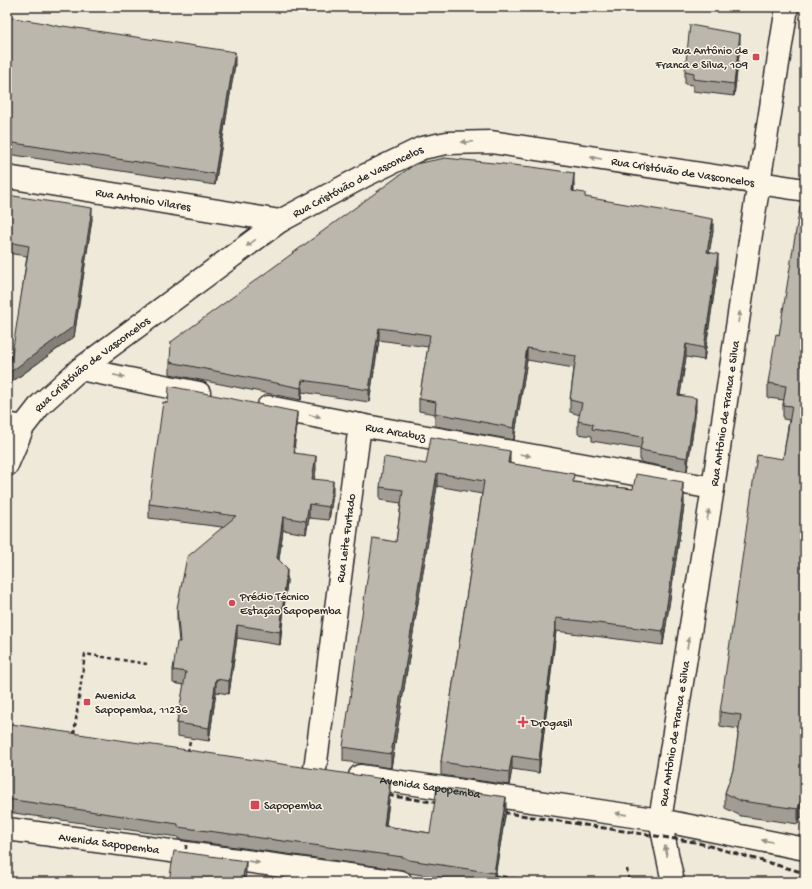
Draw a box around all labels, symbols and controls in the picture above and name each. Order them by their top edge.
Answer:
place label: Rua Antônio de Franca e Silva, 109 [655,45,749,73]
marker: Rua Antônio de Franca e Silva, 109 [751,52,761,62]
one-way arrow [461,139,473,146]
street label: Rua Cristóvão de Vasconcelos [291,143,427,222]
one-way arrow [590,155,602,161]
street label: Rua Cristóvão de Vasconcelos [610,155,756,191]
street label: Rua Antonio Vilares [94,186,192,216]
one-way arrow [245,239,256,247]
one-way arrow [736,311,742,323]
street label: Rua Cristóvão de Vasconcelos [32,314,154,416]
street label: Rua Antônio de Franca e Silva [708,340,744,487]
one-way arrow [113,374,125,380]
one-way arrow [309,413,321,419]
street label: Rua Arcabuz [364,421,427,446]
one-way arrow [519,452,531,458]
street label: Rua Leite Furtado [334,493,360,584]
one-way arrow [705,509,711,521]
place label: Prédio Técnico Estação Sapopemba [239,591,342,619]
marker: Prédio Técnico Estação Sapopemba [227,598,237,608]
one-way arrow [685,637,691,649]
street label: Rua Antônio de Franca e Silva [657,660,694,807]
place label: Avenida Sapopemba, 11236 [95,690,188,718]
marker: Avenida Sapopemba, 11236 [82,697,92,707]
marker: Drogasil [518,717,528,727]
place label: Drogasil [530,717,573,731]
street label: Avenida Sapopemba [379,774,482,803]
marker: Sapopemba [249,799,261,811]
place label: Sapopemba [264,800,322,814]
one-way arrow [615,811,627,817]
street label: Avenida Sapopemba [58,831,160,858]
one-way arrow [761,838,773,844]
one-way arrow [663,845,669,857]
one-way arrow [248,859,260,865]

